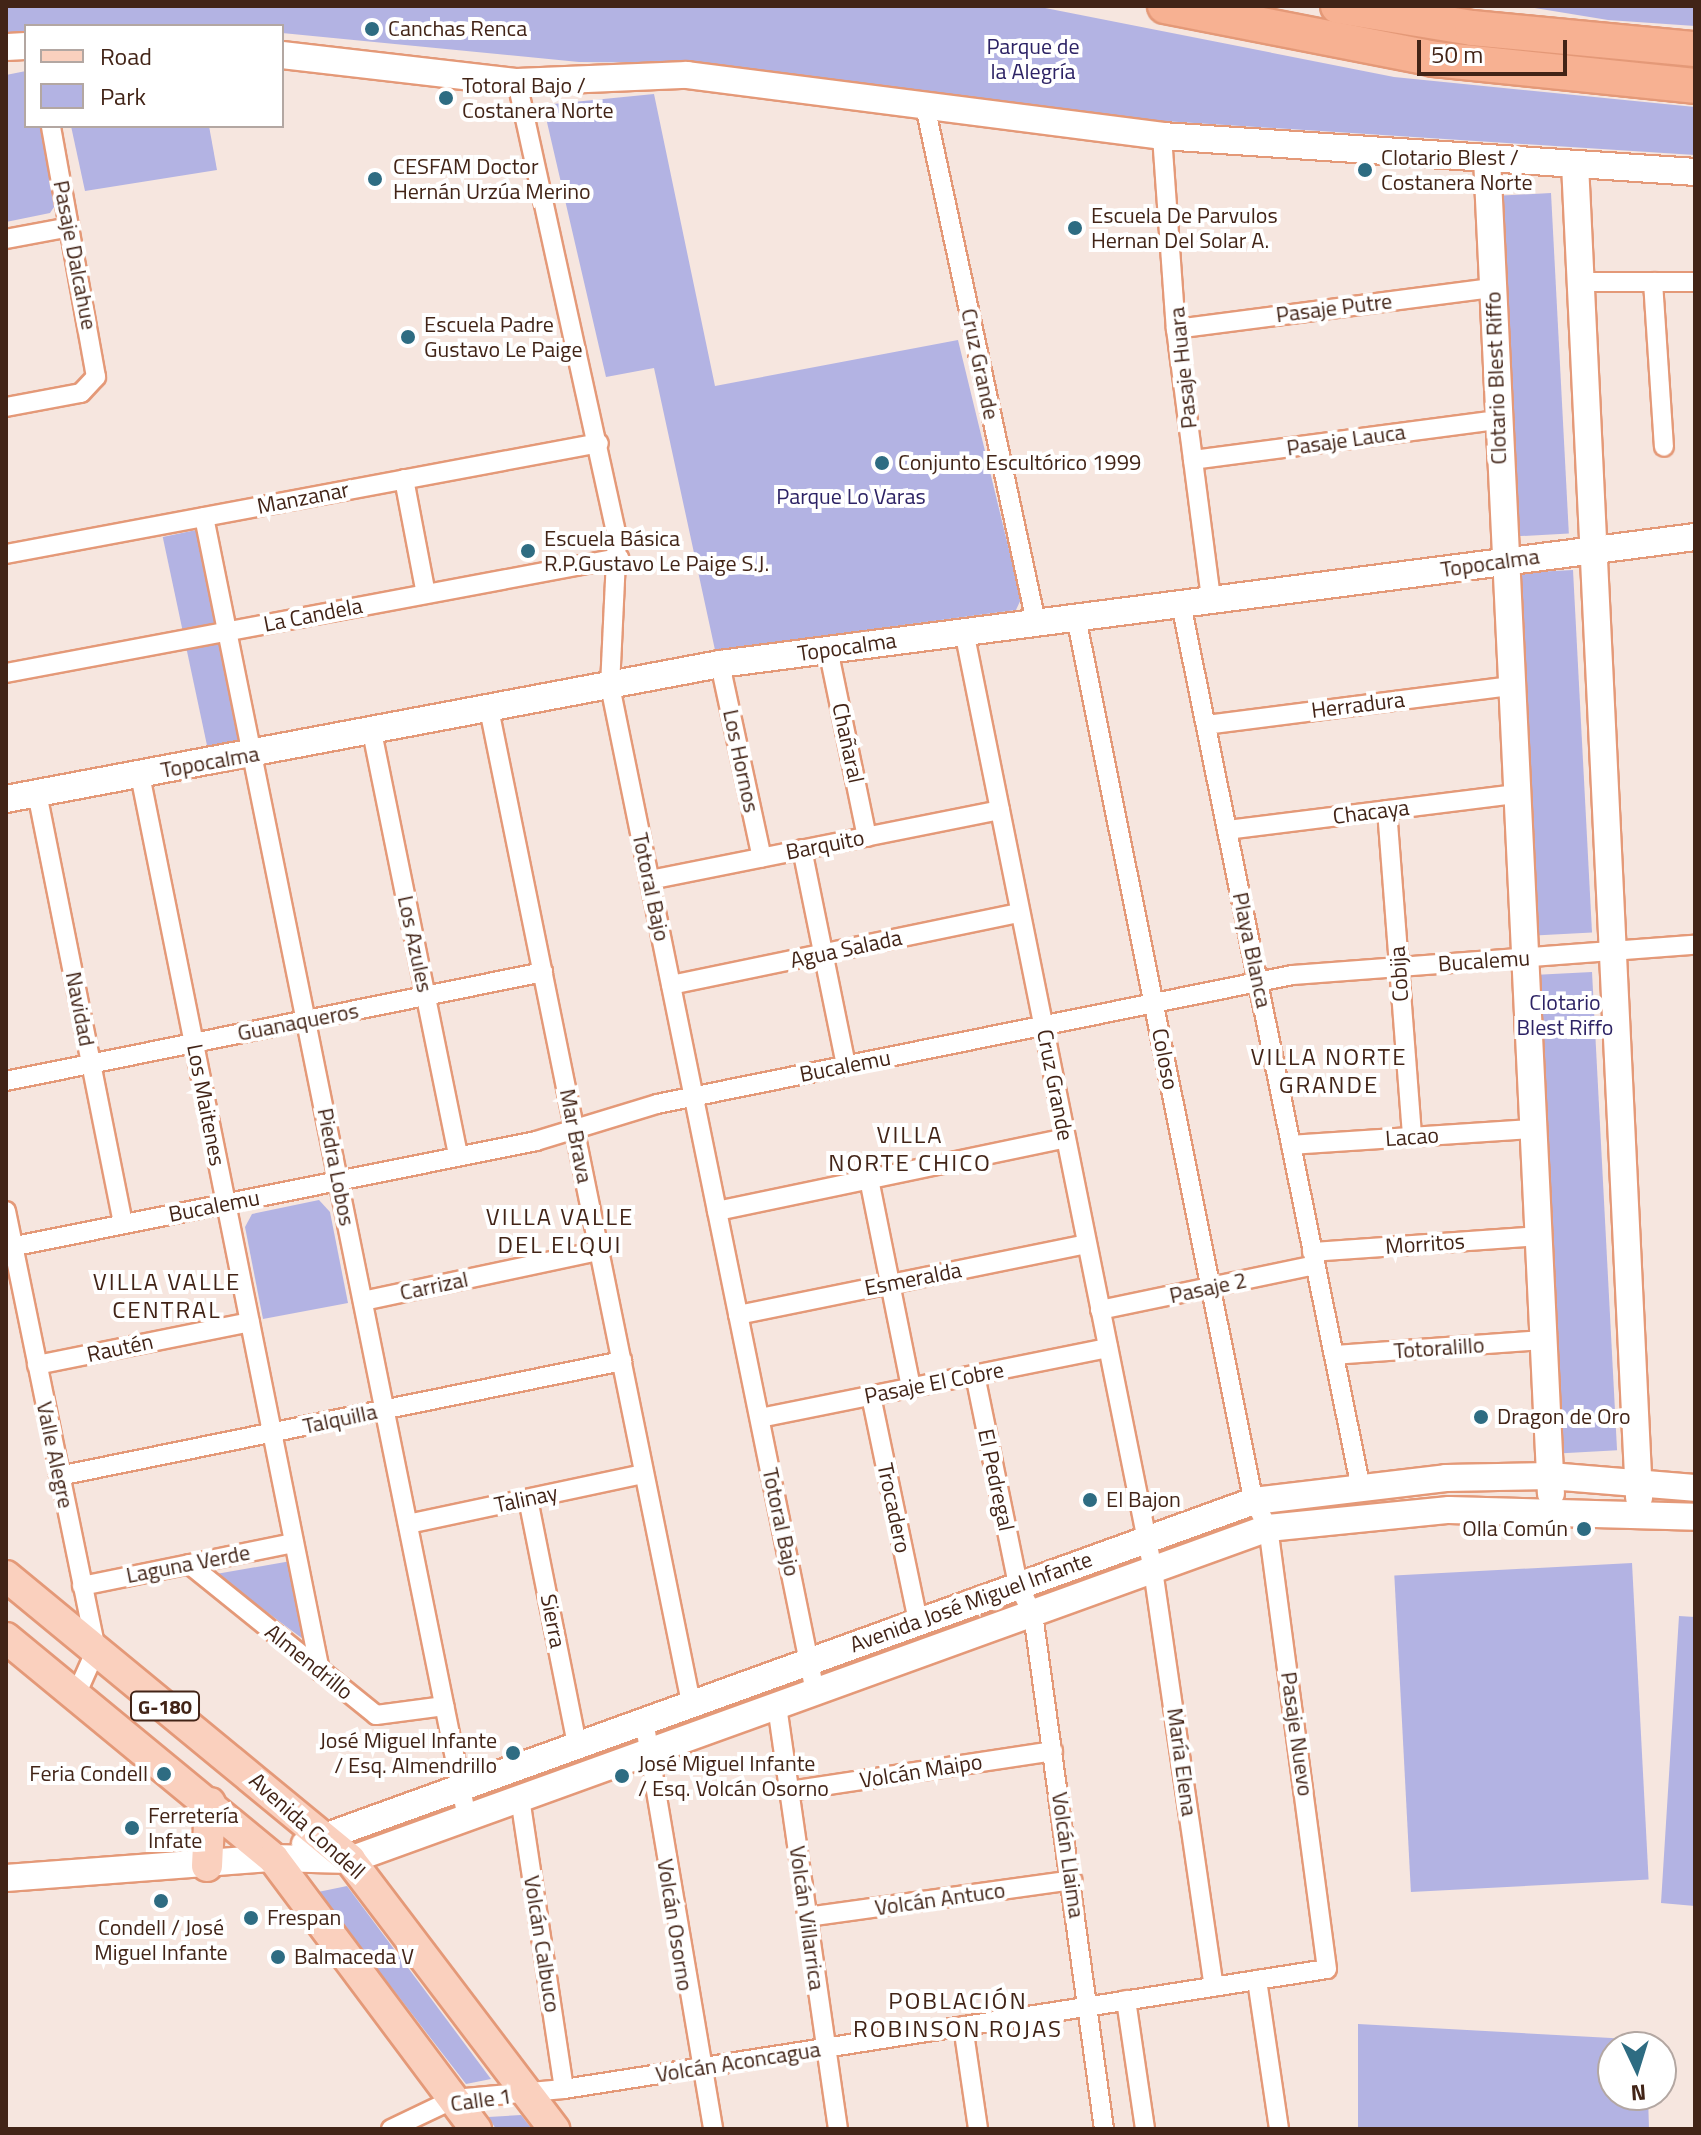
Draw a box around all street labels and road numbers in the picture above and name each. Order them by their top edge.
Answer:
street label: Pasaje Dalcahue [48,178,102,332]
street label: Pasaje Putre [1274,288,1394,328]
street label: Clotario Blest Riffo [1480,291,1512,465]
street label: Cruz Grande [955,306,1005,422]
street label: Pasaje Huara [1163,306,1203,430]
street label: Pasaje Lauca [1285,419,1407,461]
street label: Manzanar [255,476,351,520]
street label: Topocalma [1439,543,1541,583]
street label: La Candela [261,592,365,638]
street label: Topocalma [796,627,898,667]
street label: Herradura [1310,686,1406,724]
street label: Chañaral [827,700,869,786]
street label: Los Hornos [717,707,765,815]
street label: Topocalma [159,740,261,784]
street label: Chacaya [1331,794,1411,830]
street label: Barquito [784,824,866,866]
street label: Totoral Bajo [627,830,675,944]
street label: Playa Blanca [1227,890,1277,1010]
street label: Los Azules [392,893,438,995]
street label: Agua Salada [788,924,904,974]
street label: Cobija [1384,945,1414,1003]
street label: Bucalemu [1437,945,1531,977]
street label: Navidad [60,969,100,1049]
street label: Guanaqueros [235,997,361,1047]
street label: Coloso [1146,1026,1184,1092]
street label: Cruz Grande [1031,1027,1079,1143]
street label: Los Maitenes [181,1042,231,1168]
street label: Bucalemu [797,1044,893,1088]
street label: Mar Brava [554,1087,598,1185]
street label: Piedra Lobos [312,1106,360,1228]
street label: Lacao [1384,1122,1440,1152]
street label: Bucalemu [166,1184,262,1228]
street label: Morritos [1384,1228,1466,1260]
street label: Esmeralda [862,1257,964,1301]
street label: Carrizal [397,1266,471,1306]
street label: Pasaje 2 [1167,1267,1249,1309]
street label: Rautén [85,1328,155,1368]
street label: Totoralillo [1393,1332,1485,1364]
street label: Pasaje El Cobre [862,1357,1006,1409]
street label: Talquilla [301,1398,379,1440]
street label: Valle Alegre [31,1399,79,1511]
street label: El Pedregal [972,1427,1020,1533]
street label: Trocadero [872,1461,916,1555]
street label: Totoral Bajo [757,1465,805,1579]
street label: Talinay [492,1479,560,1519]
street label: Laguna Verde [124,1539,252,1589]
street label: Avenida José Miguel Infante [846,1546,1096,1658]
street label: Sierra [535,1592,571,1650]
street label: Almendrillo [260,1619,358,1705]
street label: Pasaje Nuevo [1275,1670,1319,1798]
road number: G-180 [129,1690,201,1722]
street label: María Elena [1161,1706,1203,1818]
street label: Volcán Maipo [858,1748,984,1794]
street label: Avenida Condell [244,1767,370,1885]
street label: Volcán Llaima [1046,1790,1090,1920]
street label: Volcán Villarrica [784,1844,830,1992]
street label: Volcán Osorno [652,1857,698,1993]
street label: Volcán Calbuco [518,1874,566,2014]
street label: Volcán Antuco [873,1877,1007,1921]
street label: Volcán Aconcagua [654,2036,822,2088]
street label: Calle 1 [449,2083,513,2117]

